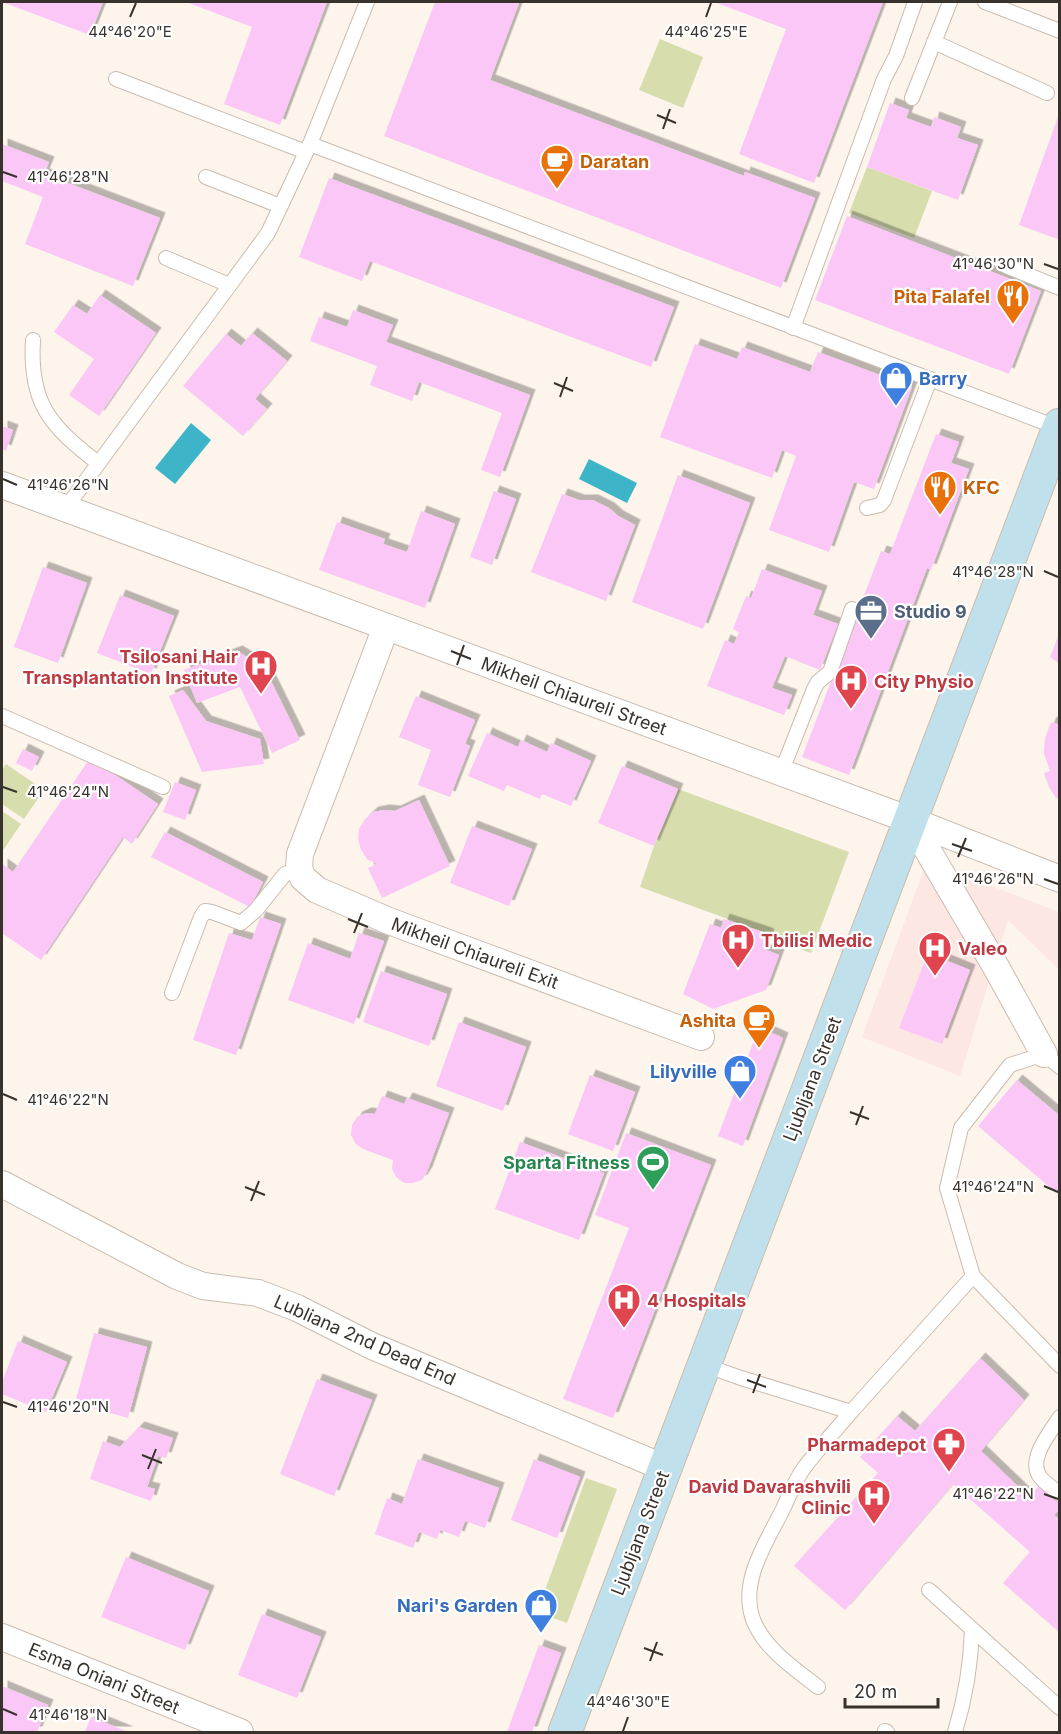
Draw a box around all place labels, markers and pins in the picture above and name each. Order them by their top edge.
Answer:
cafe icon: Daratan [539,143,575,190]
place label: Daratan [580,151,649,172]
restaurant icon: Pita Falafel [995,278,1031,325]
place label: Pita Falafel [894,286,990,307]
shop icon: Barry [878,360,914,407]
place label: Barry [919,368,967,389]
restaurant icon: KFC [922,469,958,516]
place label: KFC [963,477,1000,498]
office icon: Studio 9 [853,593,889,640]
place label: Studio 9 [894,601,967,622]
place label: Tsilosani Hair Transplantation Institute [22,646,238,688]
hospital icon: Tsilosani Hair Transplantation Institute [243,648,279,695]
hospital icon: City Physio [833,663,869,710]
place label: City Physio [874,671,974,692]
hospital icon: Tbilisi Medic [720,922,756,969]
place label: Tbilisi Medic [761,930,873,951]
hospital icon: Valeo [917,930,953,977]
place label: Valeo [958,938,1007,959]
cafe icon: Ashita [741,1002,777,1049]
place label: Ashita [679,1010,736,1031]
shop icon: Lilyville [722,1053,758,1100]
place label: Lilyville [650,1061,717,1082]
sports icon: Sparta Fitness [635,1144,671,1191]
place label: Sparta Fitness [503,1152,630,1173]
hospital icon: 4 Hospitals [606,1282,642,1329]
place label: 4 Hospitals [647,1290,746,1311]
pharmacy icon: Pharmadepot [931,1426,967,1473]
place label: Pharmadepot [807,1434,926,1455]
place label: David Davarashvili Clinic [688,1476,851,1518]
hospital icon: David Davarashvili Clinic [856,1478,892,1525]
shop icon: Nari's Garden [523,1587,559,1634]
place label: Nari's Garden [397,1595,518,1616]

